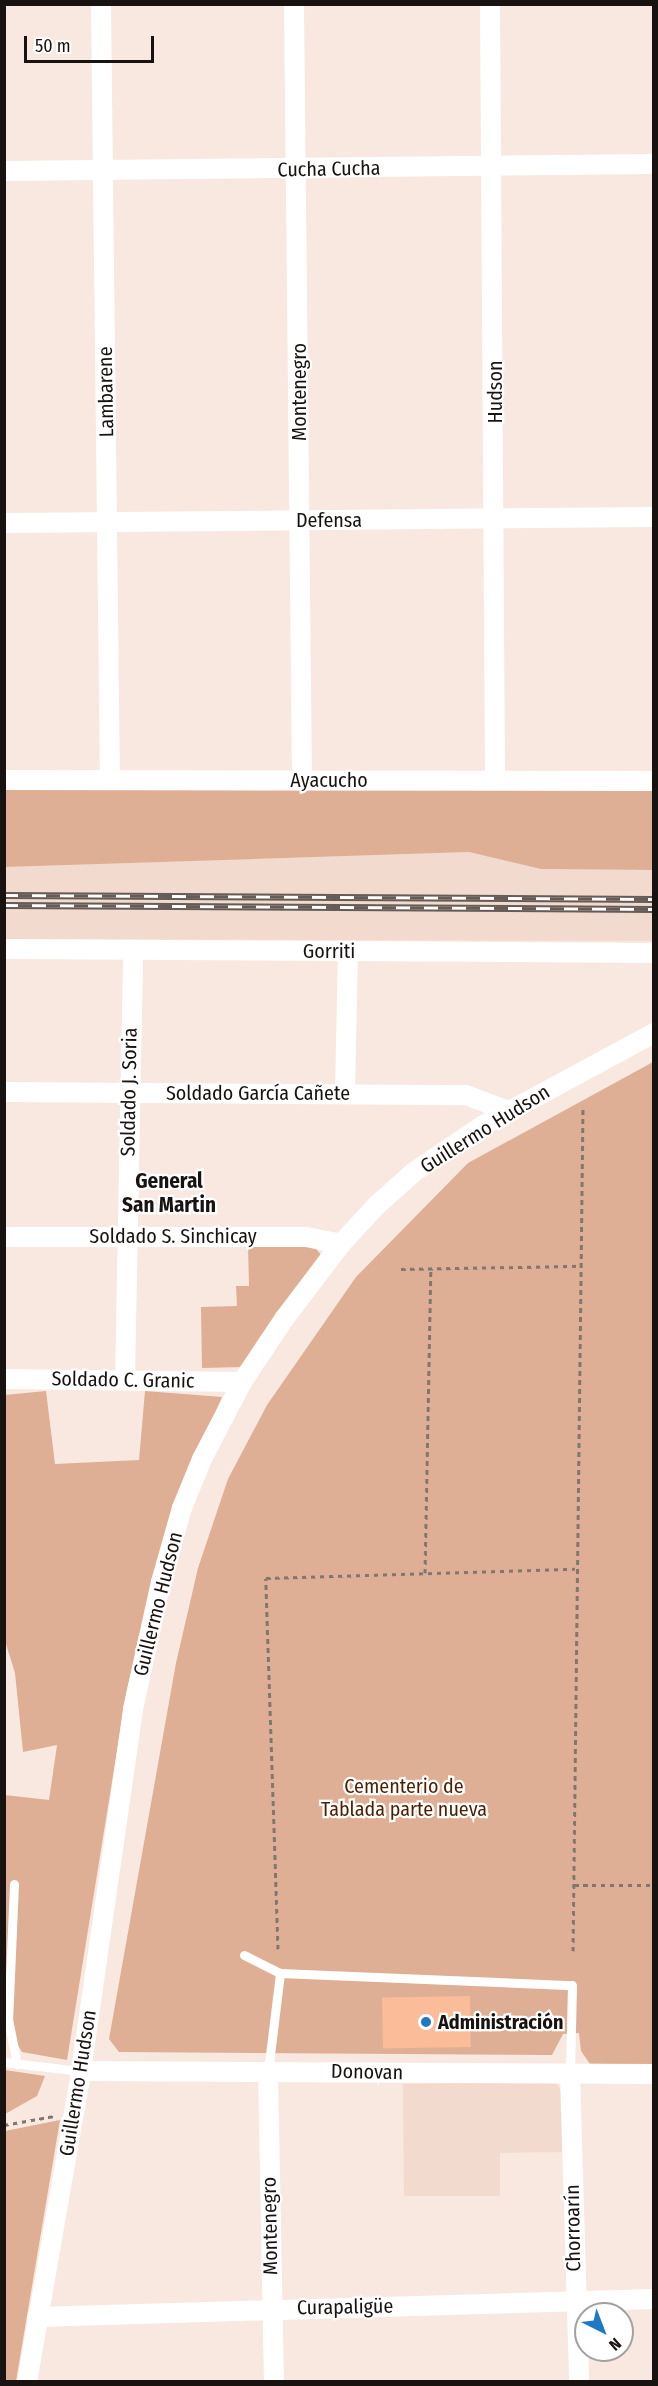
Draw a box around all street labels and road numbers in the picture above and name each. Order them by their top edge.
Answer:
street label: Cucha Cucha [277,156,381,182]
street label: Montenegro [287,343,311,441]
street label: Lambarene [93,346,119,438]
street label: Hudson [483,361,507,423]
street label: Defensa [296,508,362,532]
street label: Ayacucho [290,768,368,792]
street label: Gorriti [303,939,355,963]
street label: Soldado J. Soria [116,1027,142,1157]
street label: Guillermo Hudson [416,1080,554,1178]
street label: Soldado García Cañete [166,1081,350,1105]
street label: Soldado S. Sinchicay [89,1224,257,1248]
street label: Soldado C. Granic [51,1367,195,1393]
street label: Guillermo Hudson [128,1529,188,1679]
street label: Guillermo Hudson [55,2008,101,2158]
street label: Donovan [331,2059,403,2085]
street label: Montenegro [257,2177,283,2275]
street label: Chorroarín [560,2184,586,2272]
street label: Curapaligüe [297,2294,393,2320]

